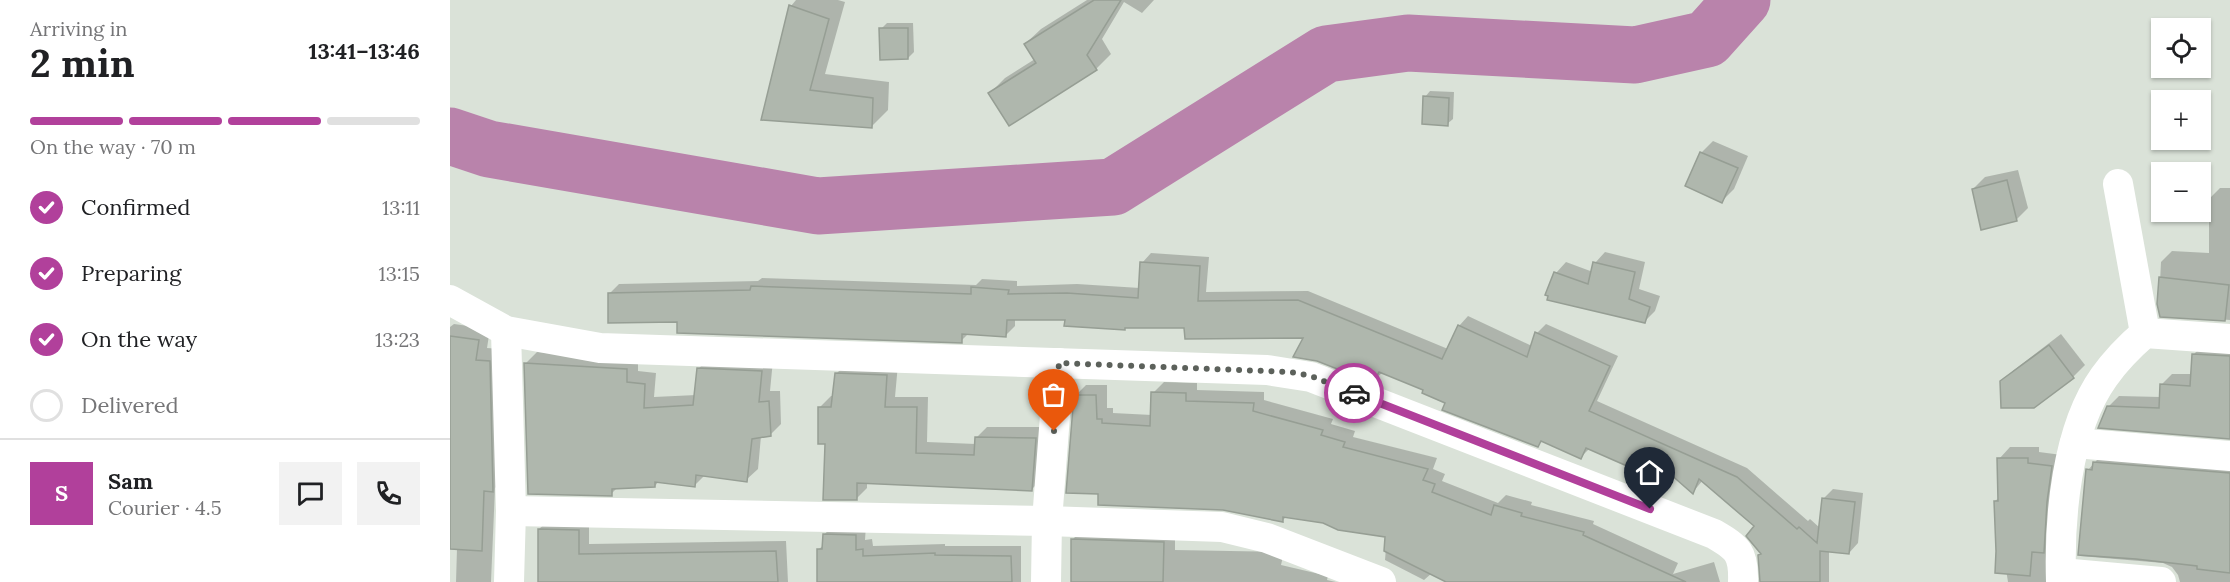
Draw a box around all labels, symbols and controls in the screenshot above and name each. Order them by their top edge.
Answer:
text: Arriving in [30,16,127,41]
map controls [2151,18,2211,222]
button: locate [2151,18,2211,78]
text: 13:41–13:46 [308,37,420,65]
text: 2 min [30,38,135,88]
button: + [2151,90,2211,150]
text: On the way · 70 m [30,134,196,159]
button: − [2151,162,2211,222]
icon: check [30,191,63,224]
text: Confirmed [81,193,190,221]
text: 13:11 [382,195,420,220]
icon: check [30,257,63,290]
text: Preparing [81,259,181,287]
text: 13:15 [378,261,420,286]
icon: check [30,323,63,356]
text: On the way [81,325,197,353]
text: 13:23 [375,327,420,352]
courier [1324,363,1384,423]
pin [1028,369,1079,431]
icon: car [1338,377,1371,410]
icon: bag [1037,378,1070,411]
text: Delivered [81,391,179,419]
pin [1624,447,1675,509]
icon: home [1633,456,1666,489]
button: chat [279,462,342,525]
button: phone [357,462,420,525]
text: Sam [108,467,153,495]
text: S [55,479,68,507]
text: Courier · 4.5 [108,495,222,520]

